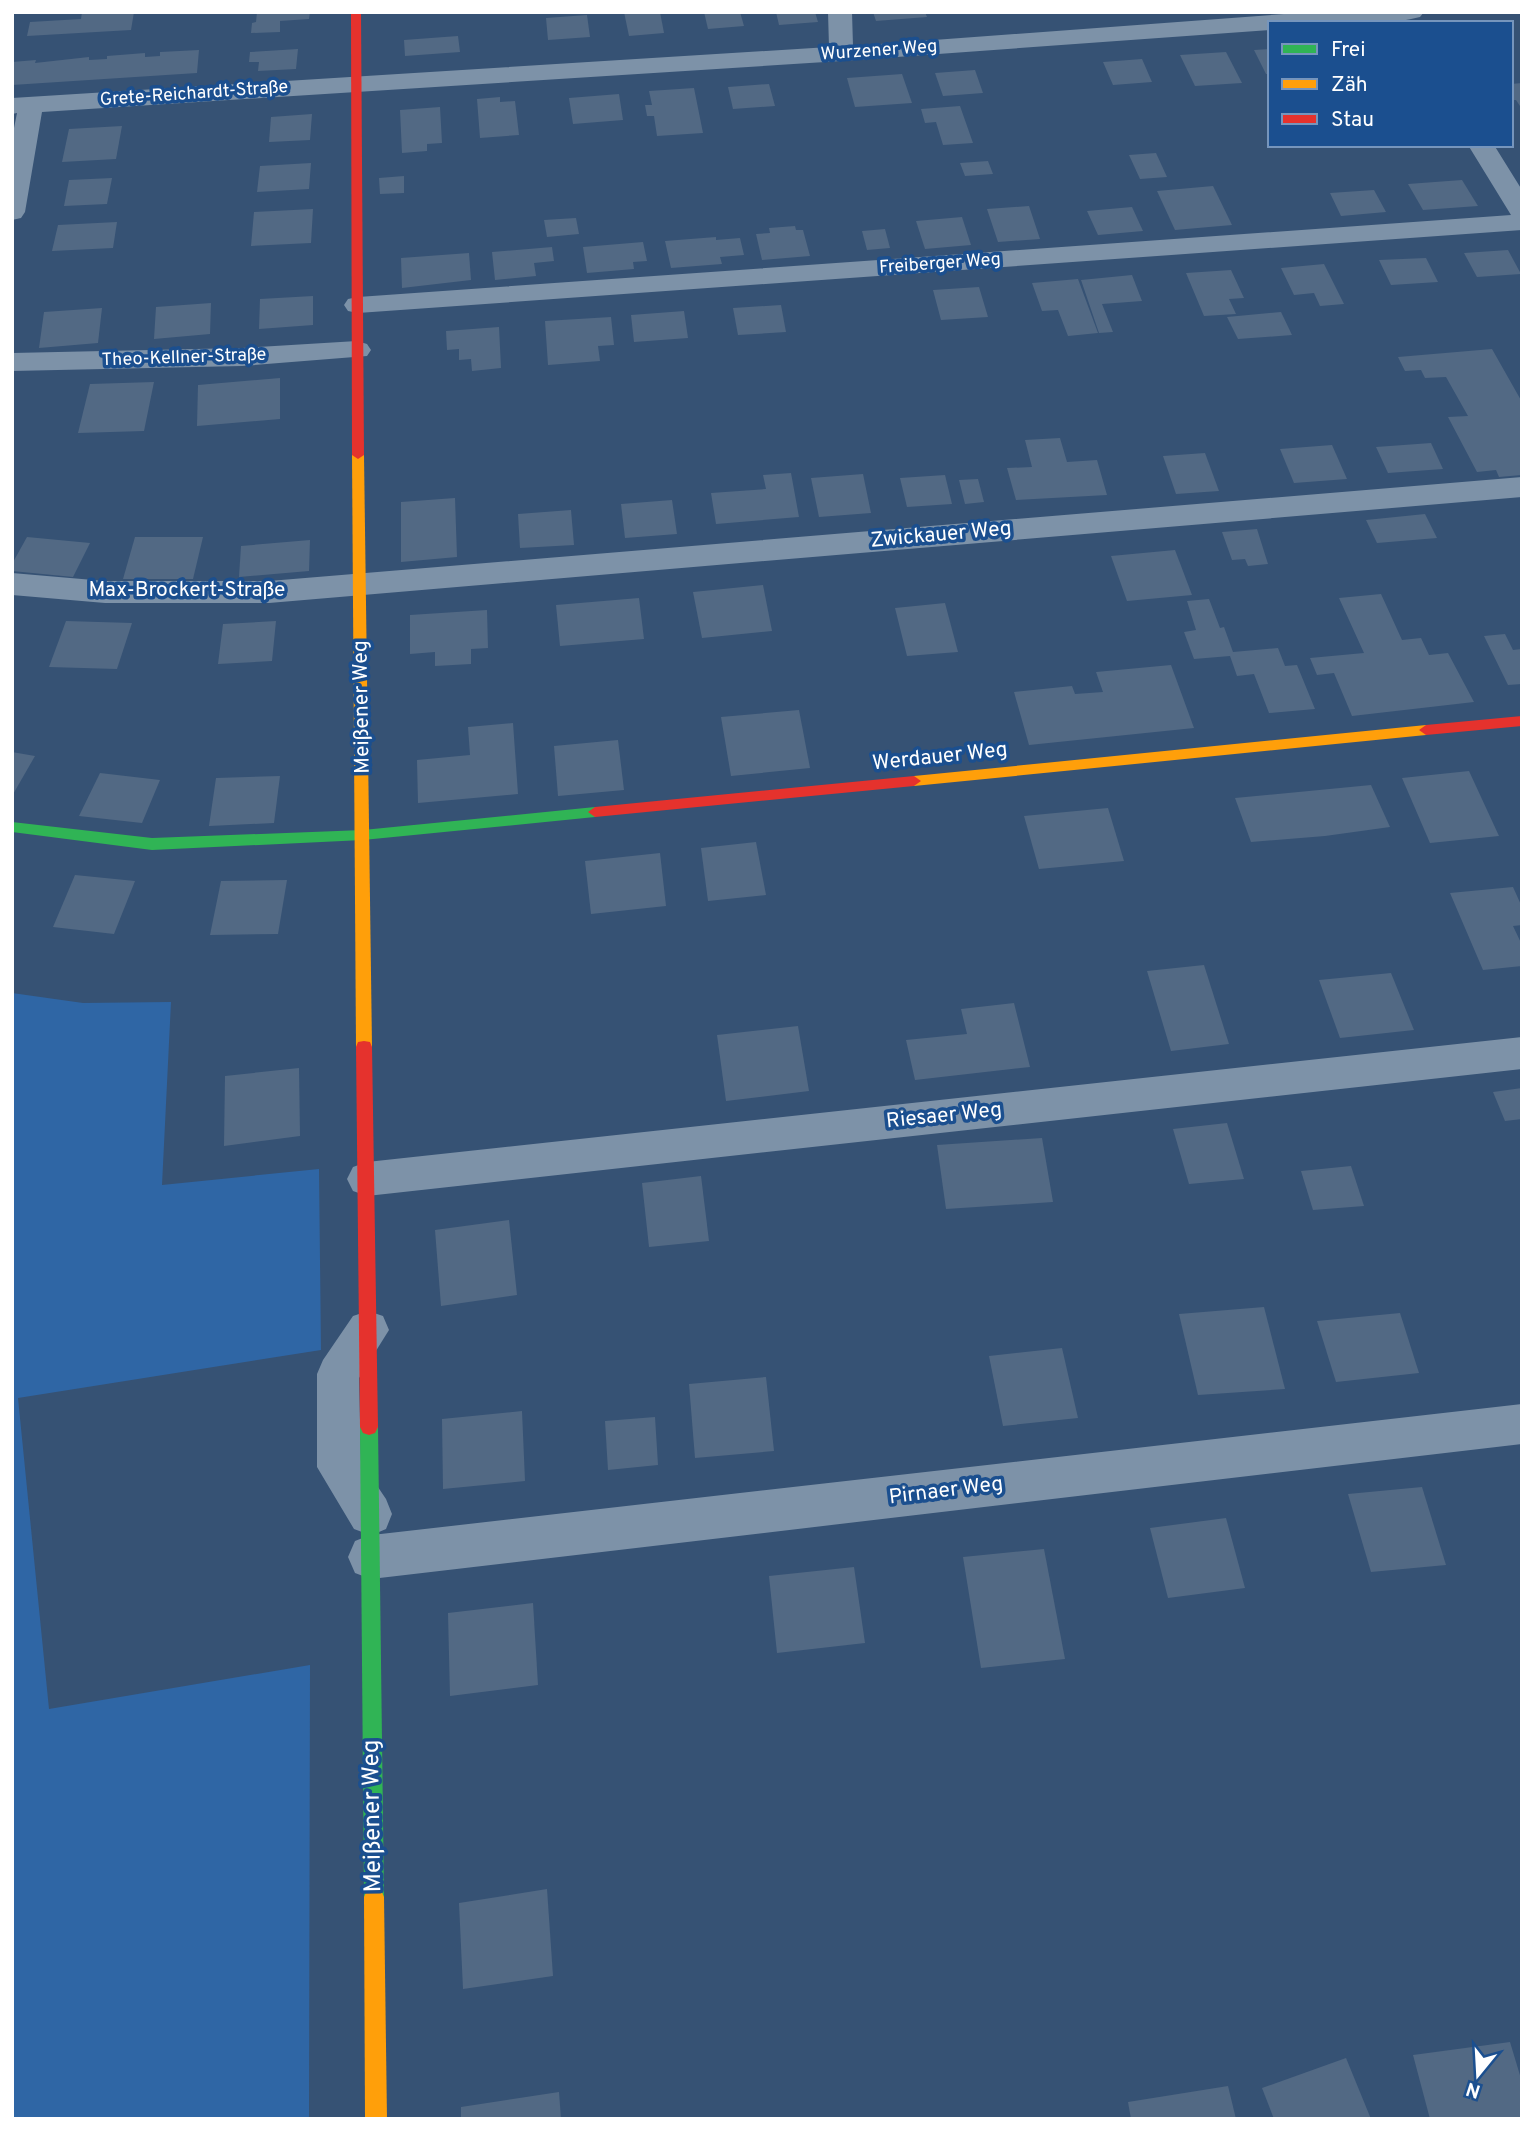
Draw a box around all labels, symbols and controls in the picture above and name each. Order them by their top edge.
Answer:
legend [1268,21,1513,147]
street label: Wurzener Weg [820,35,938,67]
text: Frei [1331,37,1366,64]
text: Zäh [1331,72,1368,99]
street label: Grete-Reichardt-Straße [99,76,289,112]
text: Stau [1331,107,1374,134]
street label: Freiberger Weg [878,248,1002,280]
street label: Theo-Kellner-Straße [101,344,267,372]
street label: Zwickauer Weg [869,515,1013,555]
street label: Max-Brockert-Straße [89,577,285,604]
street label: Meißener Weg [347,640,377,774]
street label: Werdauer Weg [871,736,1009,778]
street label: Riesaer Weg [885,1096,1003,1136]
street label: Pirnaer Weg [887,1471,1005,1511]
street label: Meißener Weg [357,1739,389,1893]
north arrow [1443,2040,1513,2110]
text: N [1463,2076,1484,2103]

